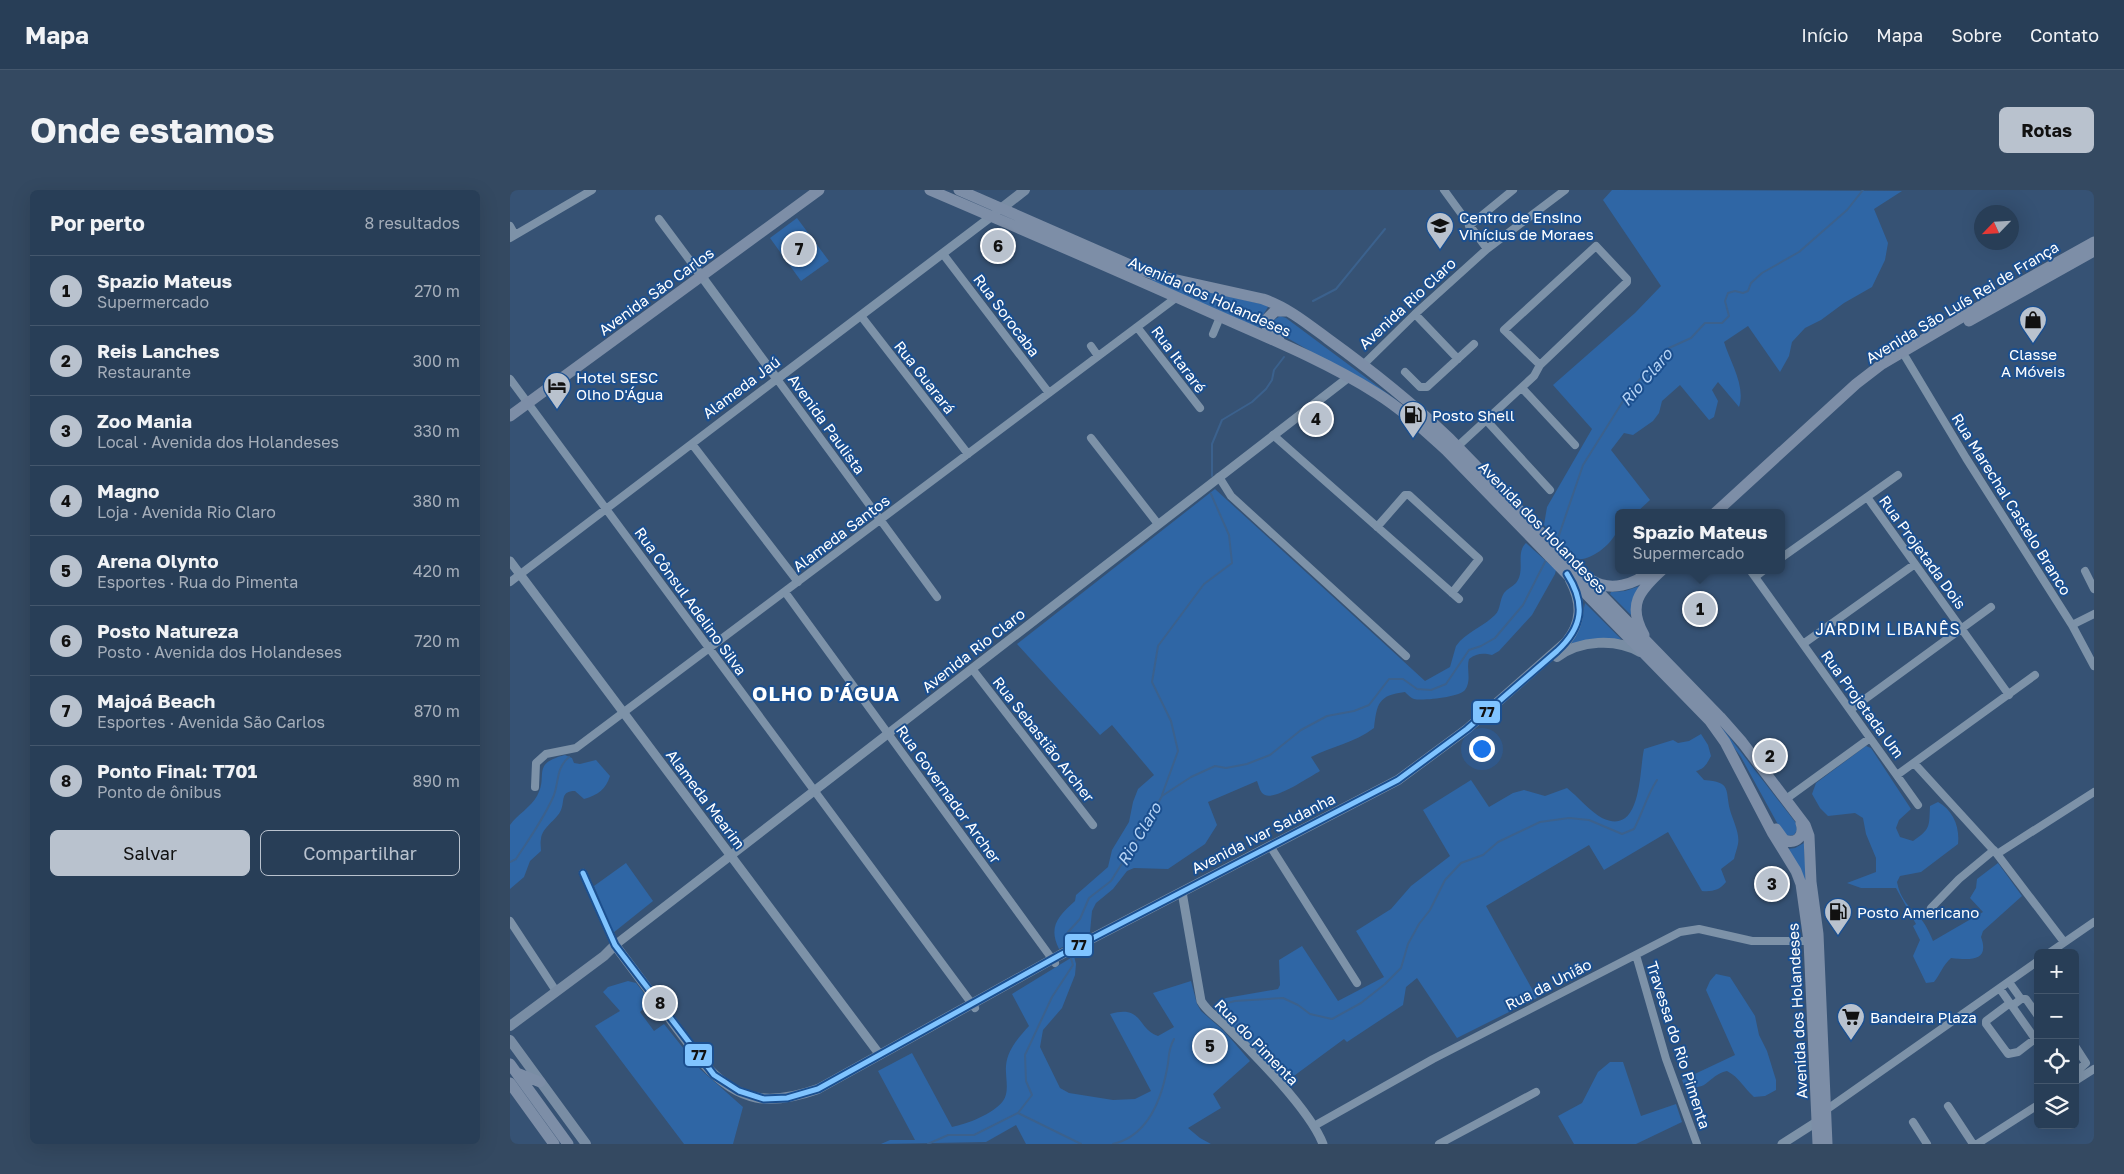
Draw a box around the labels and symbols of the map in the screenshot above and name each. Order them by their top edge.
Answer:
north arrow [1974,205,2019,250]
place label: Centro de Ensino Vinícius de Moraes [1459,208,1594,243]
school or university icon: Centro de Ensino Vinícius de Moraes [1425,211,1455,250]
pin: 6 [982,227,1014,265]
pin: 7 [783,230,815,268]
street label: Avenida São Luís Rei de França [1862,237,2062,367]
street label: Avenida São Carlos [595,243,717,339]
street label: Avenida dos Holandeses [1126,252,1294,340]
street label: Avenida Rio Claro [1355,254,1459,352]
street label: Rua Sorocaba [970,270,1044,360]
shop icon: Classe A Móveis [2018,305,2048,344]
street label: Rua Itararé [1148,322,1210,396]
street label: Rua Guarará [891,337,959,417]
water label: Rio Claro [1616,343,1677,410]
place label: Classe A Móveis [2001,345,2065,380]
street label: Alameda Jaú [699,352,783,422]
place label: Hotel SESC Olho D'Água [576,368,663,403]
hotel icon: Hotel SESC Olho D'Água [542,371,572,410]
street label: Avenida Paulista [785,371,869,477]
pin: 4 [1300,400,1332,438]
fuel station icon: Posto Shell [1398,400,1428,439]
place label: Posto Shell [1432,406,1515,424]
street label: Rua Marechal Castelo Branco [1949,410,2075,598]
street label: Avenida dos Holandeses [1475,457,1611,597]
street label: Alameda Santos [789,491,893,575]
street label: Rua Projetada Dois [1876,492,1970,612]
street label: Rua Cônsul Adelino Silva [631,524,751,678]
pin: 1 [1684,590,1716,628]
street label: Avenida Rio Claro [918,604,1028,696]
district label: JARDIM LIBANÊS [1815,619,1961,639]
street label: Rua Projetada Um [1818,647,1908,761]
street label: Rua Sebastião Archer [989,673,1099,805]
district label: OLHO D'ÁGUA [752,681,900,705]
line badge: 77 [1472,700,1501,724]
text: 77 [1479,703,1495,720]
street label: Rua Governador Archer [893,721,1005,867]
your location [1469,736,1495,762]
pin: 2 [1754,737,1786,775]
street label: Alameda Mearim [663,746,749,852]
street label: Avenida Ivar Saldanha [1188,789,1338,877]
water label: Rio Claro [1113,798,1166,869]
pin: 3 [1756,865,1788,903]
fuel station icon: Posto Americano [1823,897,1853,936]
place label: Posto Americano [1857,903,1979,921]
street label: Avenida dos Holandeses [1783,923,1811,1099]
line badge: 77 [1064,933,1093,957]
text: 77 [1071,936,1087,953]
street label: Rua da União [1502,955,1594,1013]
street label: Travessa do Rio Pimenta [1643,959,1715,1131]
pin: 8 [644,984,676,1022]
street label: Rua do Pimenta [1211,995,1303,1089]
supermarket icon: Bandeira Plaza [1836,1002,1866,1041]
place label: Bandeira Plaza [1870,1008,1977,1026]
pin: 5 [1194,1027,1226,1065]
line badge: 77 [684,1043,713,1067]
text: 77 [691,1046,707,1063]

